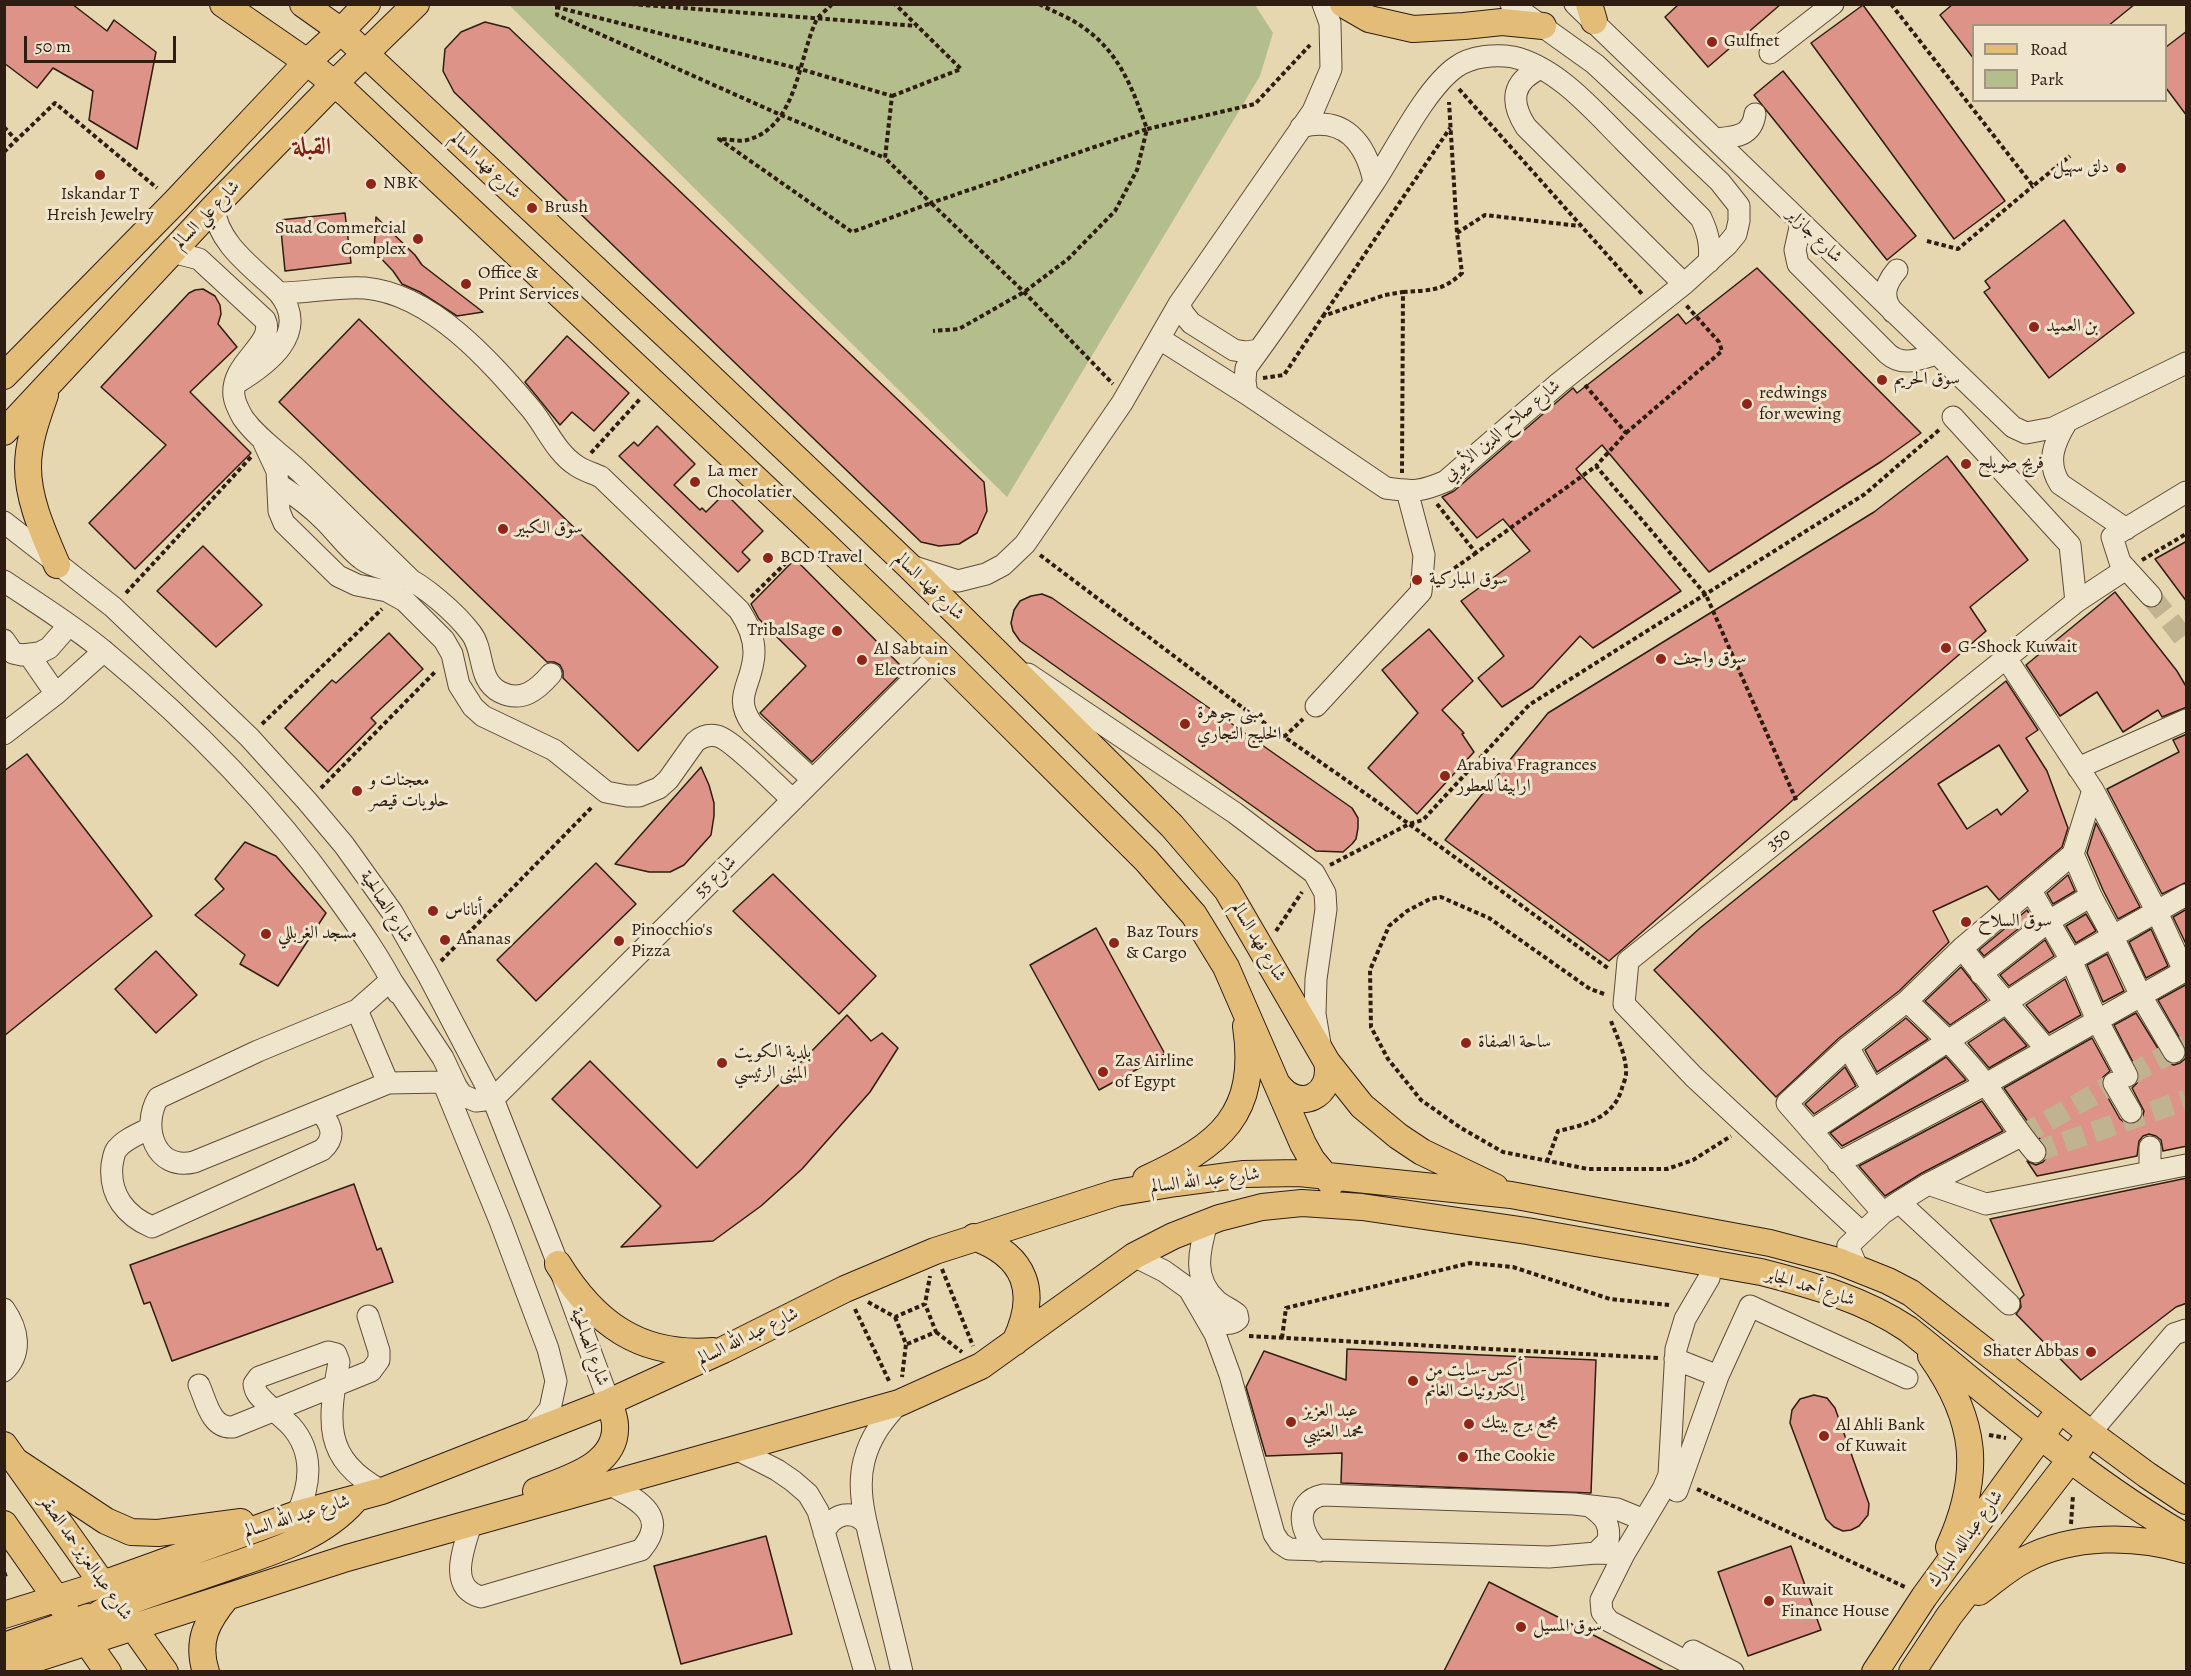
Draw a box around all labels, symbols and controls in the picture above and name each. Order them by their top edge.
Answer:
scale bar [27,24,178,62]
legend [1972,24,2167,102]
place label: Gulfnet [1724,31,1780,53]
text: 50 m [35,34,71,58]
marker: Gulfnet [1705,35,1719,49]
text: Road [2030,37,2067,61]
text: Park [2030,67,2064,91]
street label: شارع فهد السالم [445,128,525,204]
district label: القبلة [293,134,331,162]
place label: دلق سهيل [2053,157,2109,179]
marker: دلق سهيل [2114,161,2128,175]
marker: Iskandar T Hreish Jewelry [93,168,107,182]
place label: NBK [383,173,418,195]
street label: شارع علي السالم [169,176,245,254]
marker: NBK [364,177,378,191]
place label: Iskandar T Hreish Jewelry [47,184,153,226]
place label: Brush [544,197,588,219]
marker: Brush [525,201,539,215]
street label: شارع جازاير [1782,204,1846,268]
place label: Suad Commercial Complex [275,218,406,260]
marker: Suad Commercial Complex [411,232,425,246]
place label: Office & Print Services [478,263,579,306]
marker: Office & Print Services [459,277,473,291]
place label: بن العميد [2046,316,2098,338]
marker: بن العميد [2027,320,2041,334]
place label: سوق الحريم [1894,369,1960,391]
marker: سوق الحريم [1875,373,1889,387]
street label: شارع صلاح الدين الأيوبي [1439,376,1565,486]
place label: redwings for wewing [1759,383,1841,426]
marker: redwings for wewing [1740,397,1754,411]
place label: فريج صويلح [1978,453,2044,475]
marker: فريج صويلح [1959,457,1973,471]
place label: La mer Chocolatier [707,461,792,504]
marker: La mer Chocolatier [688,475,702,489]
place label: سوق الكبير [515,518,583,540]
marker: سوق الكبير [496,522,510,536]
place label: BCD Travel [780,547,862,569]
street label: شارع فهد السالم [890,548,968,626]
marker: BCD Travel [761,551,775,565]
place label: سوق المباركية [1429,569,1508,591]
marker: سوق المباركية [1410,573,1424,587]
place label: TribalSage [747,620,825,642]
marker: TribalSage [830,624,844,638]
place label: G-Shock Kuwait [1958,637,2077,659]
place label: Al Sabtain Electronics [874,639,956,682]
marker: G-Shock Kuwait [1939,641,1953,655]
place label: سوق واجف [1673,648,1746,670]
marker: سوق واجف [1654,652,1668,666]
marker: Al Sabtain Electronics [855,653,869,667]
place label: مبنى جوهرة الخليج التجاري [1197,703,1281,746]
marker: مبنى جوهرة الخليج التجاري [1178,717,1192,731]
place label: Arabiva Fragrances ارابيفا للعطور [1457,755,1597,798]
marker: Arabiva Fragrances ارابيفا للعطور [1438,769,1452,783]
place label: معجنات و حلويات قيصر [369,770,449,812]
marker: معجنات و حلويات قيصر [350,784,364,798]
street label: 350 [1763,824,1795,856]
street label: شارع 55 [691,852,741,902]
street label: شارع الصالحية [355,867,417,947]
street label: شارع فهد السالم [1226,898,1290,986]
place label: أناناس [445,900,482,922]
marker: أناناس [426,904,440,918]
place label: سوق السلاح [1978,911,2052,933]
marker: سوق السلاح [1959,915,1973,929]
place label: Pinocchio's Pizza [631,920,713,962]
place label: Baz Tours & Cargo [1126,922,1199,964]
place label: مسجد الغربللي [278,923,357,945]
marker: مسجد الغربللي [259,927,273,941]
place label: Ananas [457,929,511,951]
marker: Ananas [438,933,452,947]
marker: Pinocchio's Pizza [612,934,626,948]
marker: Baz Tours & Cargo [1107,936,1121,950]
place label: ساحة الصفاة [1478,1032,1551,1054]
marker: ساحة الصفاة [1459,1036,1473,1050]
place label: بلدية الكويت المبنى الرئيسي [734,1042,811,1084]
place label: Zas Airline of Egypt [1115,1051,1194,1094]
marker: بلدية الكويت المبنى الرئيسي [715,1056,729,1070]
marker: Zas Airline of Egypt [1096,1065,1110,1079]
street label: شارع عبد الله السالم [1149,1164,1261,1198]
street label: شارع أحمد الجابر [1763,1264,1857,1312]
street label: شارع عبد الله السالم [694,1303,802,1371]
street label: شارع الصالحية [565,1305,613,1389]
place label: Shater Abbas [1983,1341,2079,1363]
marker: Shater Abbas [2084,1345,2098,1359]
place label: أكس-سايت من إلكترونيات الغانم [1425,1360,1524,1402]
marker: أكس-سايت من إلكترونيات الغانم [1406,1374,1420,1388]
place label: عبد العزيز محمد العتيبي [1303,1401,1364,1444]
place label: مجمع برج بيتك [1481,1413,1558,1435]
marker: عبد العزيز محمد العتيبي [1284,1415,1298,1429]
place label: Al Ahli Bank of Kuwait [1836,1415,1925,1458]
marker: مجمع برج بيتك [1462,1417,1476,1431]
marker: Al Ahli Bank of Kuwait [1817,1429,1831,1443]
place label: The Cookie [1475,1446,1555,1468]
marker: The Cookie [1456,1450,1470,1464]
street label: شارع عبدالله المبارك [1924,1486,2008,1592]
street label: شارع عبدالعزيز حمد الصقر [34,1491,136,1625]
street label: شارع عبد الله السالم [241,1491,353,1543]
place label: Kuwait Finance House [1781,1580,1889,1622]
marker: Kuwait Finance House [1762,1594,1776,1608]
place label: سوق المسيل [1533,1616,1602,1638]
marker: سوق المسيل [1514,1620,1528,1634]

